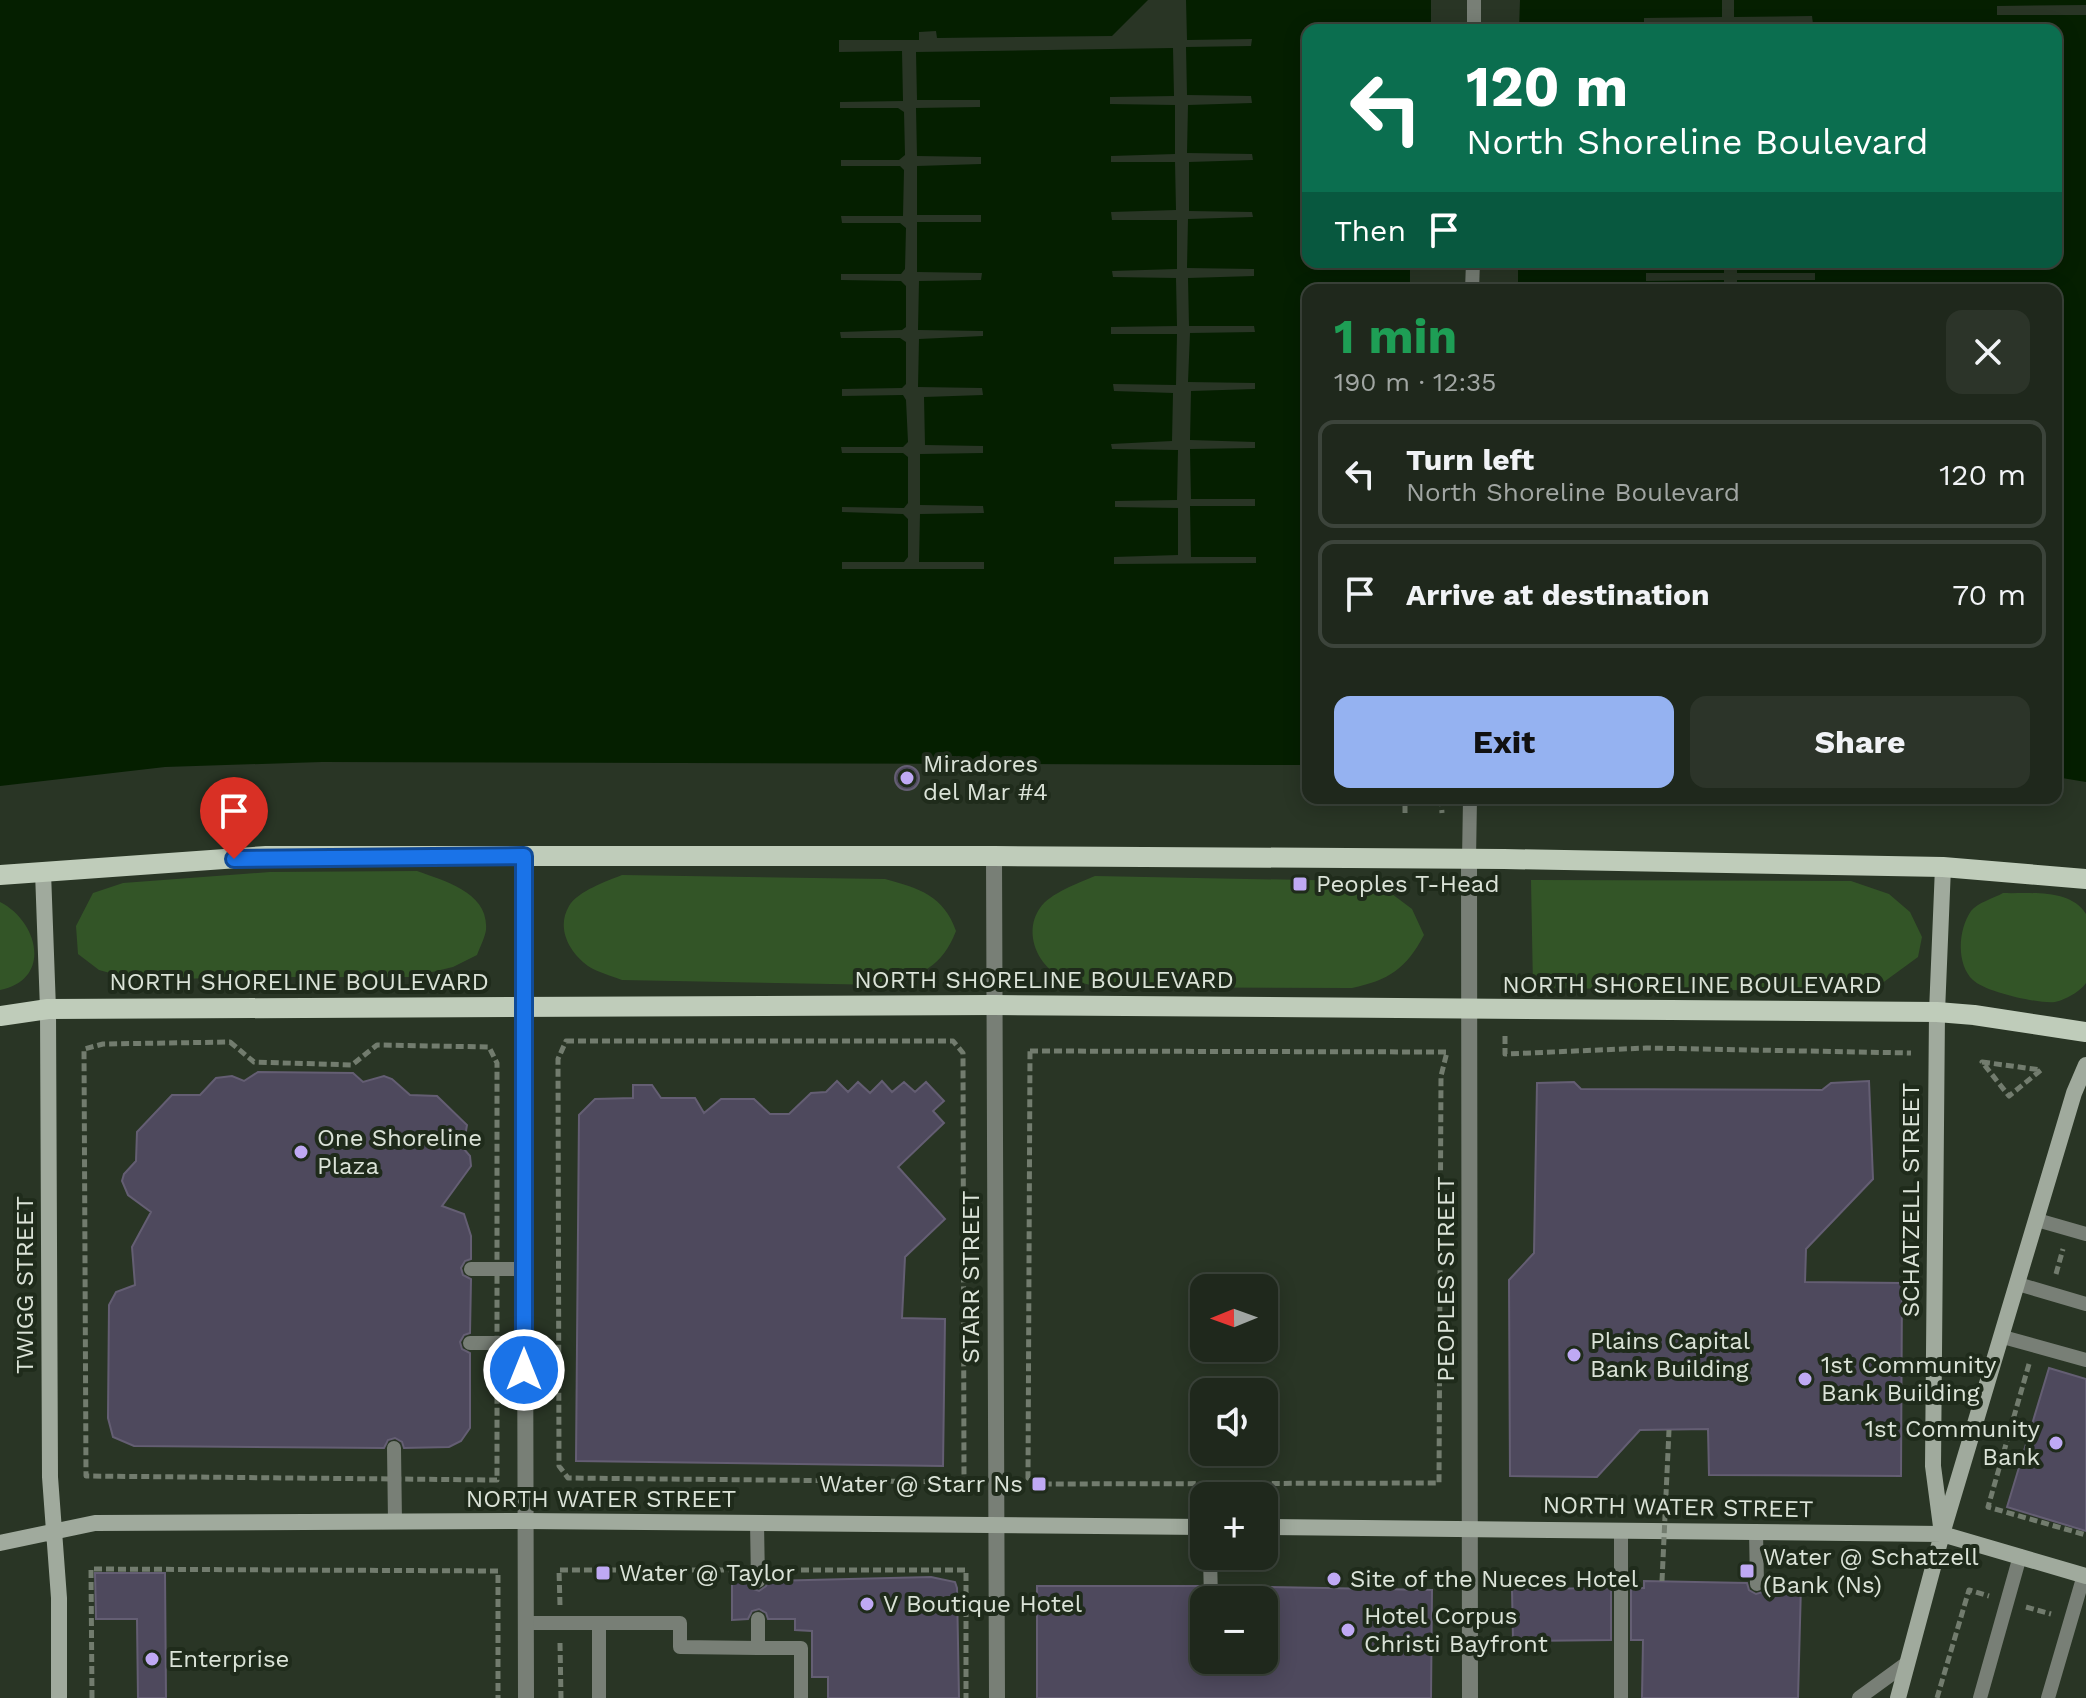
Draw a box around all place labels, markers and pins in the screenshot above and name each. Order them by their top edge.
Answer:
place label: Miradores del Mar #4 [923,750,1048,806]
marker: Miradores del Mar #4 [898,769,916,787]
pin [200,777,268,859]
place label: Peoples T-Head [1316,870,1500,898]
marker: Peoples T-Head [1291,875,1309,893]
place label: One Shoreline Plaza [317,1124,482,1180]
marker: One Shoreline Plaza [292,1143,310,1161]
place label: Plains Capital Bank Building [1590,1327,1751,1383]
marker: Plains Capital Bank Building [1565,1346,1583,1364]
place label: 1st Community Bank Building [1821,1351,1997,1407]
marker: 1st Community Bank Building [1796,1370,1814,1388]
place label: 1st Community Bank [1865,1415,2041,1471]
marker: 1st Community Bank [2047,1434,2065,1452]
place label: Water @ Starr Ns [819,1470,1023,1498]
marker: Water @ Starr Ns [1030,1475,1048,1493]
place label: Water @ Schatzell (Bank (Ns) [1763,1543,1979,1599]
place label: Water @ Taylor [619,1559,795,1587]
marker: Water @ Schatzell (Bank (Ns) [1738,1562,1756,1580]
marker: Water @ Taylor [594,1564,612,1582]
place label: Site of the Nueces Hotel [1350,1565,1639,1593]
marker: Site of the Nueces Hotel [1325,1570,1343,1588]
place label: V Boutique Hotel [883,1590,1083,1618]
marker: V Boutique Hotel [858,1595,876,1613]
place label: Hotel Corpus Christi Bayfront [1364,1602,1548,1658]
marker: Hotel Corpus Christi Bayfront [1339,1621,1357,1639]
place label: Enterprise [168,1645,289,1673]
marker: Enterprise [143,1650,161,1668]

